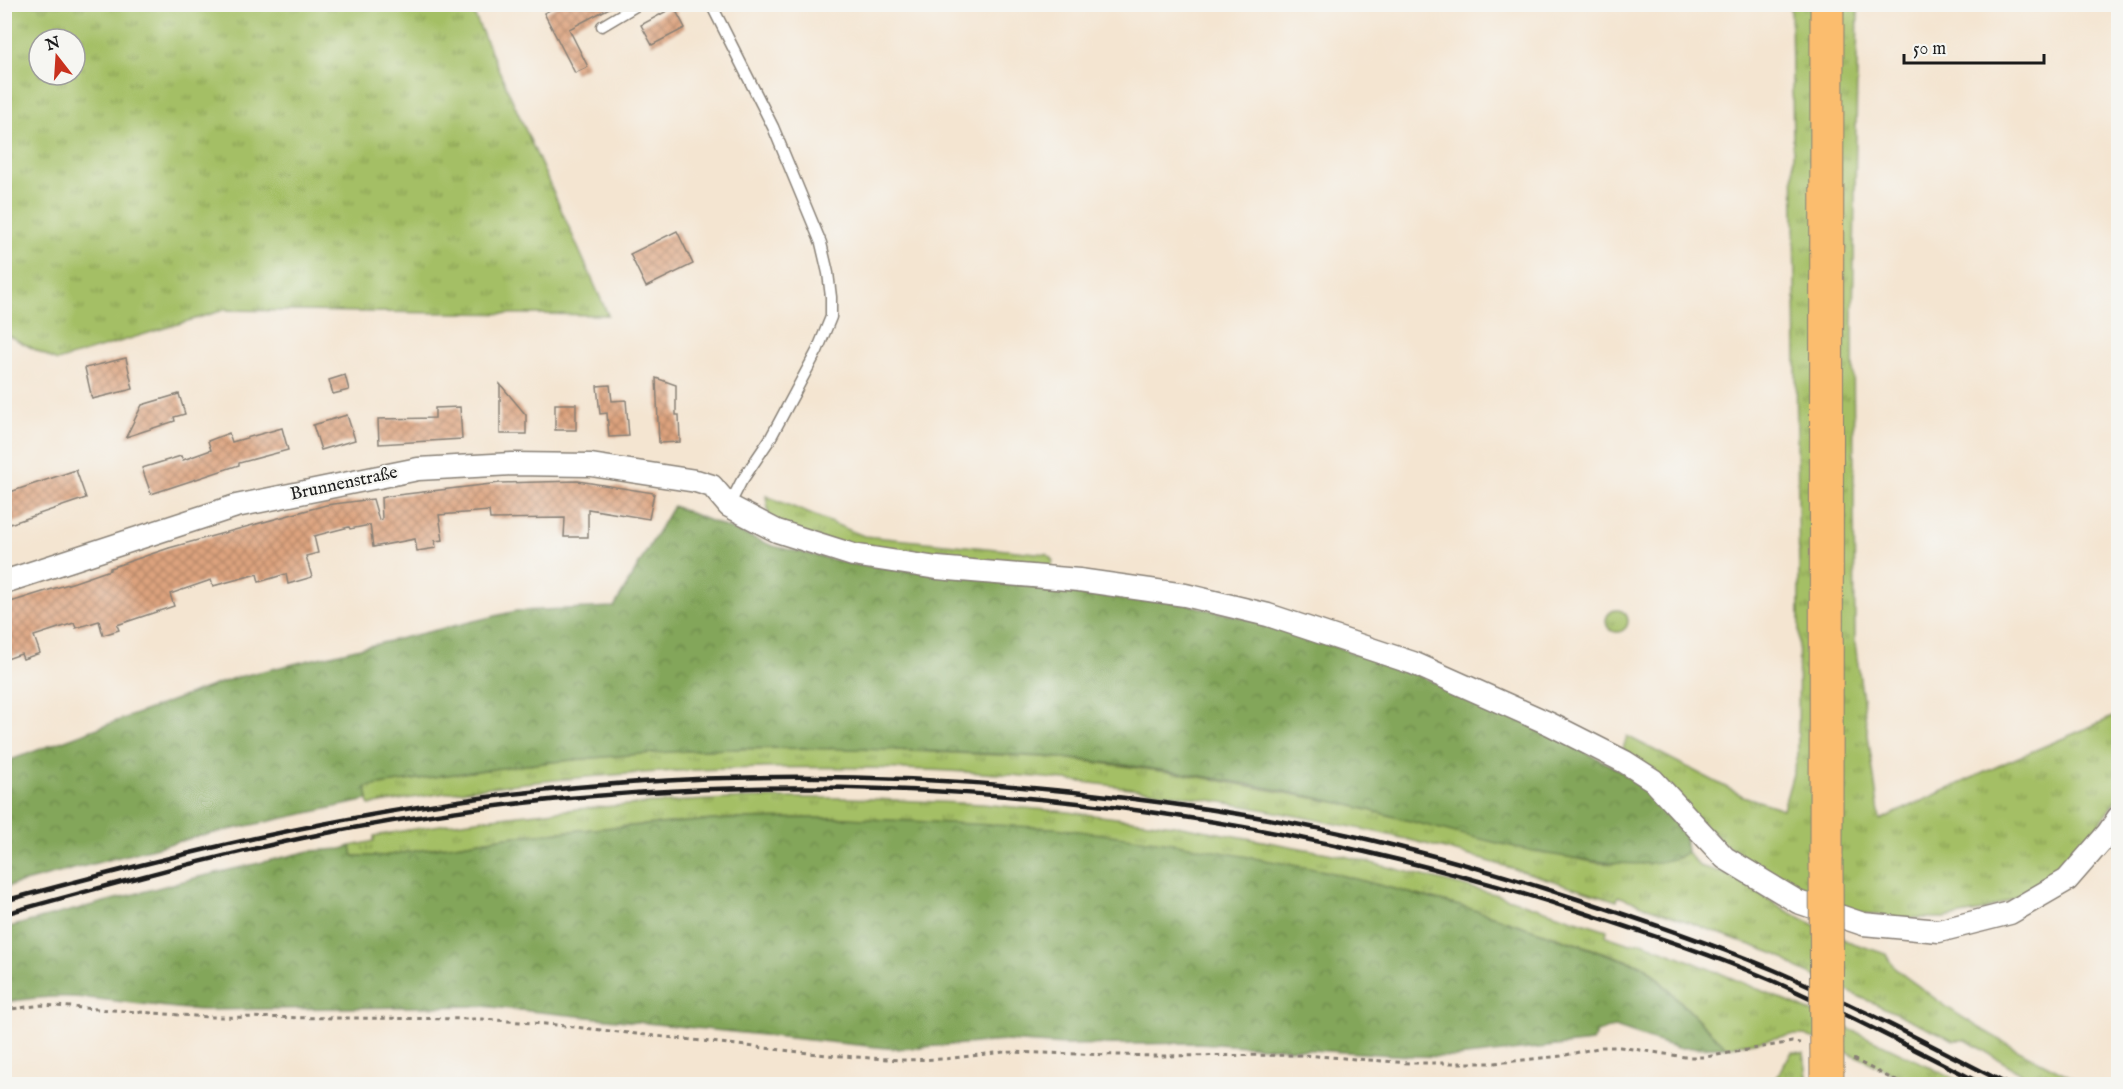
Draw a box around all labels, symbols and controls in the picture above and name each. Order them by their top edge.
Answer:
north arrow [27,27,87,87]
scale bar [1904,27,2044,65]
text: N [43,33,63,56]
text: 50 m [1913,38,1946,61]
street label: Brunnenstraße [288,461,400,507]

